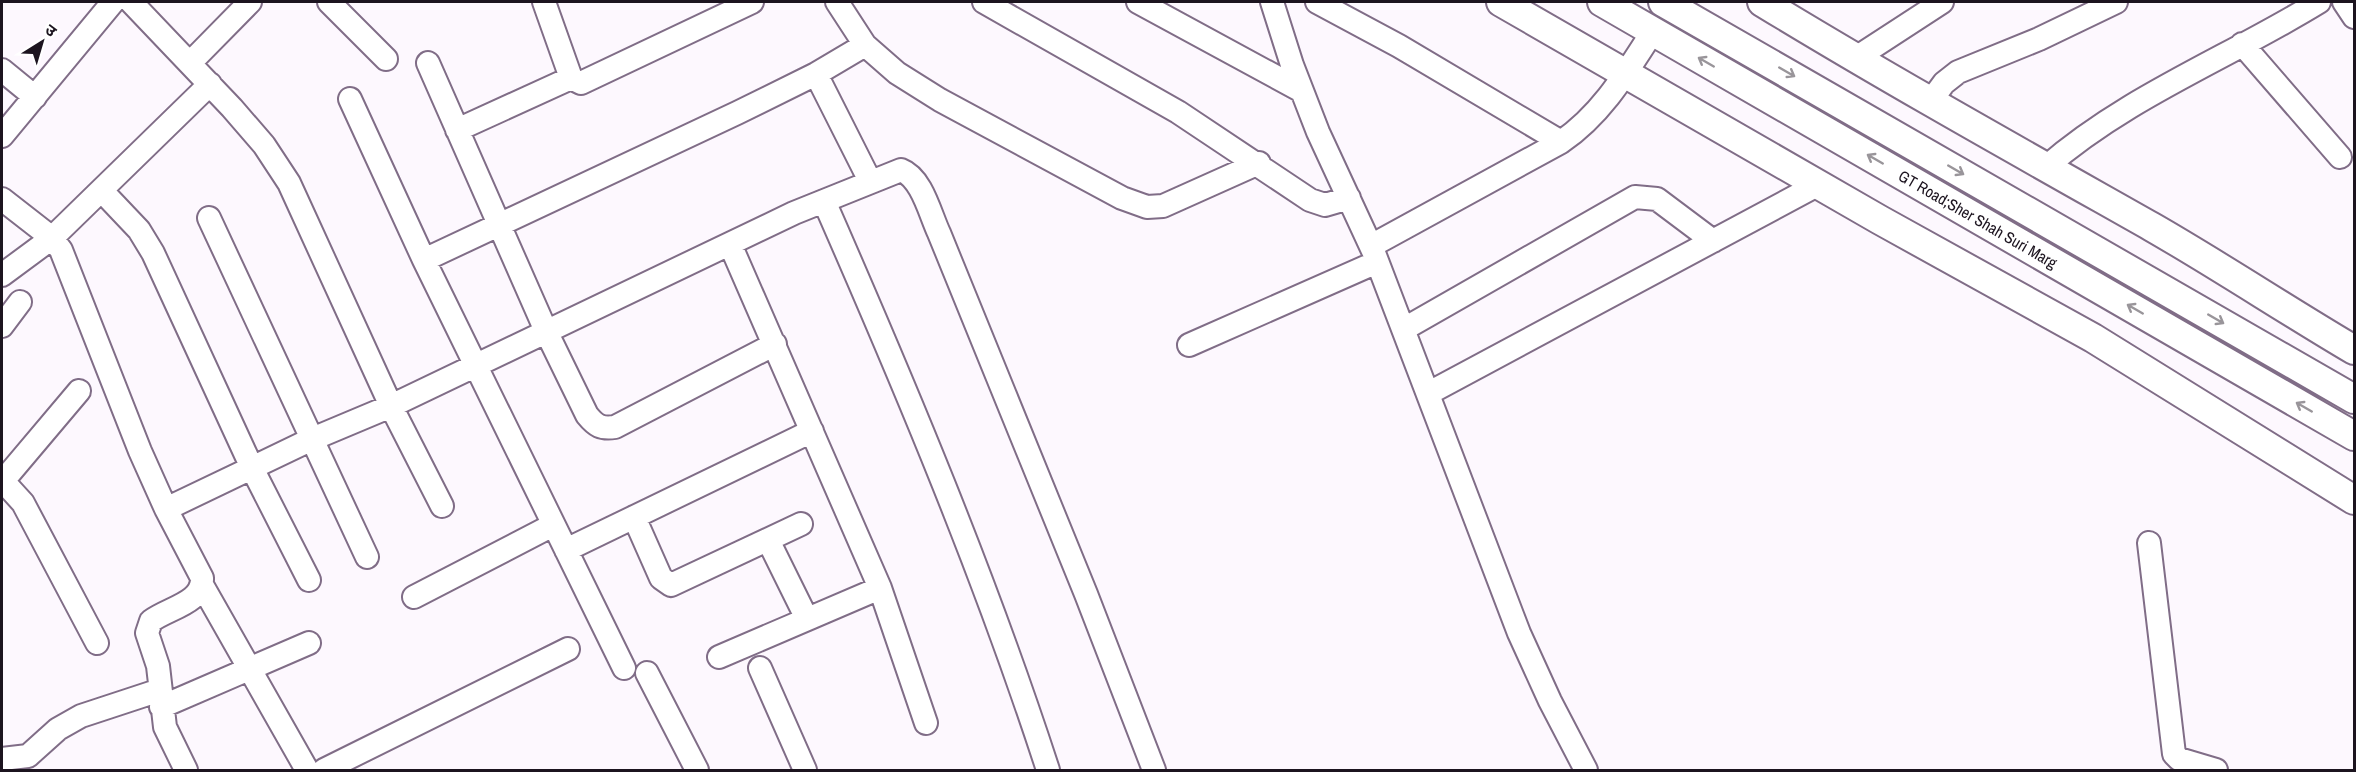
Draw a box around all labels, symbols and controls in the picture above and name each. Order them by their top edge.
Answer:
north arrow [12,12,72,72]
text: उ [41,18,62,42]
one-way arrow [1698,55,1715,67]
one-way arrow [1778,67,1795,79]
one-way arrow [1867,153,1884,165]
street label: GT Road;Sher Shah Suri Marg [1895,164,2062,274]
one-way arrow [1947,164,1964,176]
one-way arrow [2127,303,2144,315]
one-way arrow [2207,313,2224,325]
one-way arrow [2296,401,2313,413]

